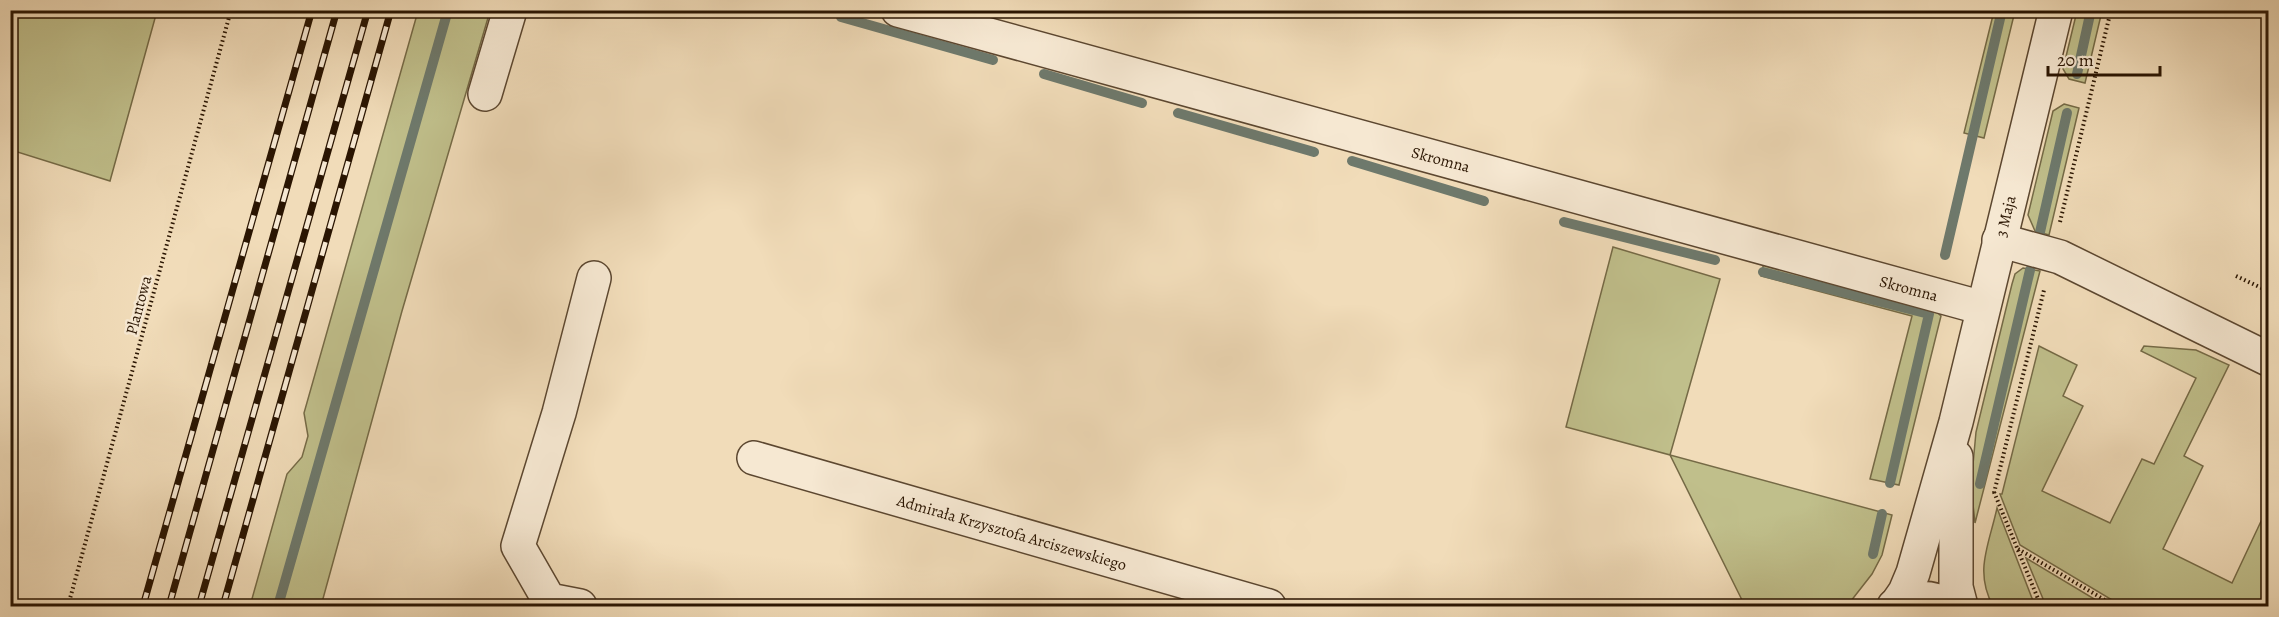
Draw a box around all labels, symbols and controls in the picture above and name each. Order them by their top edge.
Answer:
scale bar [2048,39,2160,77]
text: 20 m [2057,48,2094,72]
street label: Skromna [1409,142,1473,178]
street label: 3 Maja [1990,193,2022,239]
street label: Skromna [1877,271,1941,307]
street label: Plantowa [121,273,158,337]
street label: Admirała Krzysztofa Arciszewskiego [893,489,1129,576]

